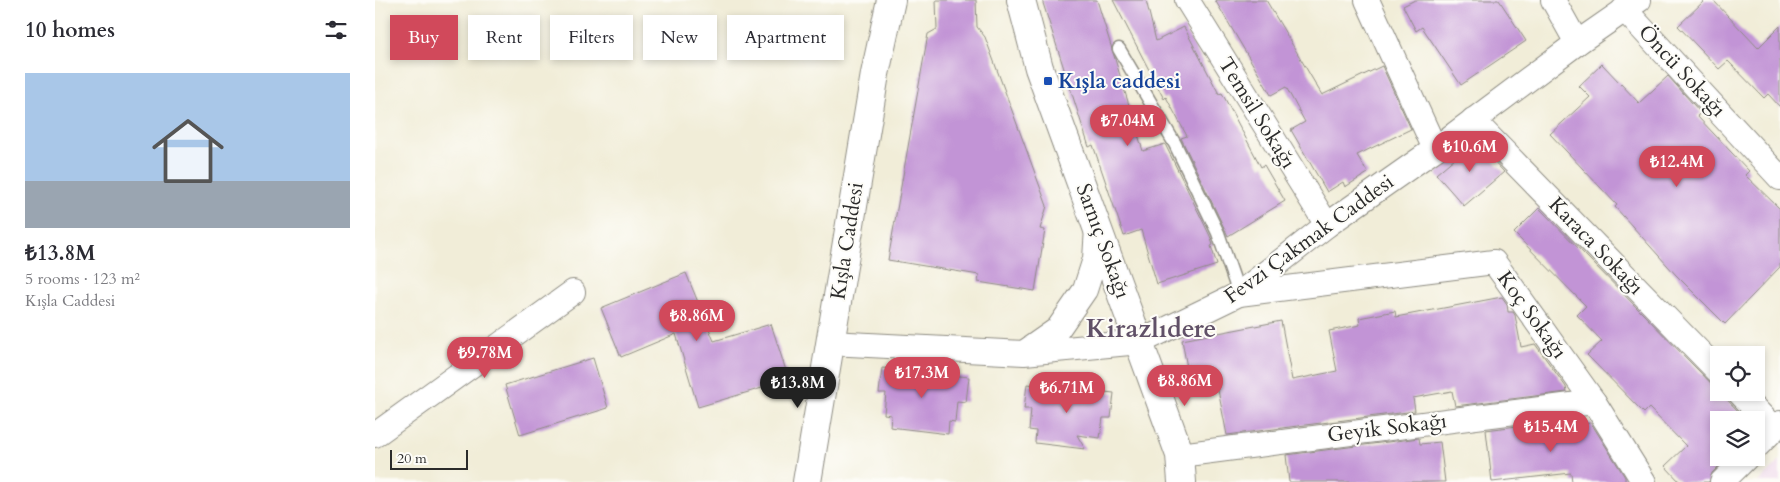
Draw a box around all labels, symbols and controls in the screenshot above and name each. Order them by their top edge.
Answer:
chip: Buy [390,15,458,60]
chip: Rent [468,15,540,60]
chip: Filters [550,15,633,60]
chip: New [643,15,717,60]
chip: Apartment [727,15,844,60]
text: 10 homes [25,16,115,45]
icon: filters [322,16,350,44]
street label: Öncü Sokağı [1632,18,1732,124]
street label: Temsil Sokağı [1211,52,1303,174]
place label: Kışla caddesi [1058,67,1181,96]
marker: Kışla caddesi [1042,75,1054,87]
pin: ₺7.04M [1087,104,1169,147]
icon: home [143,106,233,196]
text: ₺7.04M [1101,110,1155,132]
pin: ₺10.6M [1429,130,1511,173]
text: ₺10.6M [1443,136,1497,158]
pin: ₺12.4M [1636,146,1718,188]
text: ₺12.4M [1650,151,1704,173]
street label: Fevzi Çakmak Caddesi [1218,168,1400,310]
street label: Kışla Caddesi [823,180,871,302]
street label: Sarnıç Sokağı [1069,180,1137,303]
street label: Karaca Sokağı [1542,191,1650,301]
text: ₺13.8M [25,239,96,268]
street label: Koç Sokağı [1490,265,1574,365]
text: 5 rooms · 123 m² [25,268,140,290]
text: Kışla Caddesi [25,290,115,312]
pin: ₺8.86M [656,300,738,342]
text: ₺8.86M [670,305,724,327]
district label: Kirazlıdere [1086,311,1216,346]
pin: ₺9.78M [444,336,526,379]
text: ₺9.78M [458,342,512,364]
map controls [1710,346,1765,466]
button: locate [1710,346,1765,401]
pin: ₺17.3M [881,356,963,399]
text: ₺17.3M [895,362,949,384]
pin: ₺8.86M [1144,364,1226,407]
pin: ₺13.8M [757,366,839,409]
text: ₺8.86M [1158,370,1212,392]
text: ₺13.8M [771,372,825,394]
pin: ₺6.71M [1026,372,1108,414]
text: ₺6.71M [1040,377,1094,399]
street label: Geyik Sokağı [1326,406,1448,450]
pin: ₺15.4M [1510,410,1592,453]
button: layers [1710,411,1765,466]
text: ₺15.4M [1524,416,1578,438]
scale bar [390,447,467,470]
text: 20 m [397,449,427,468]

